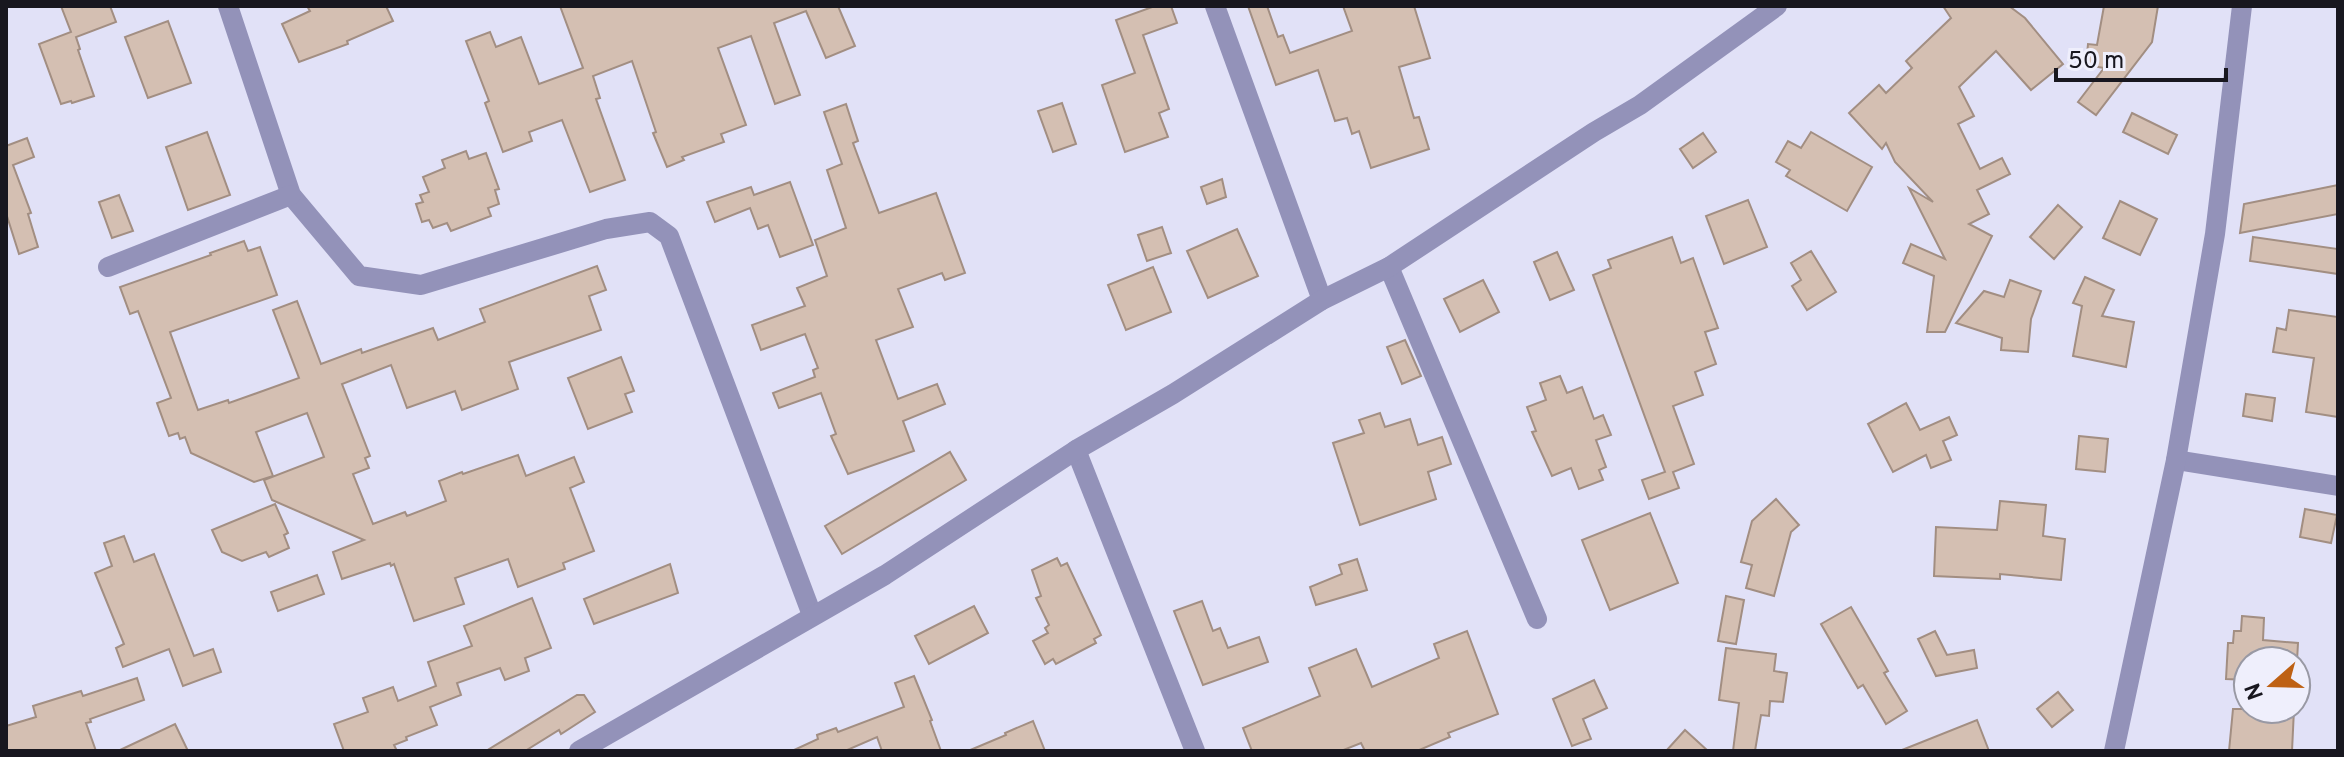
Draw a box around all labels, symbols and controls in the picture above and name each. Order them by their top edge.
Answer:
scale bar [2056,32,2226,82]
text: 50 m [2068,47,2124,77]
north arrow [2232,645,2312,725]
text: N [2240,679,2271,703]

